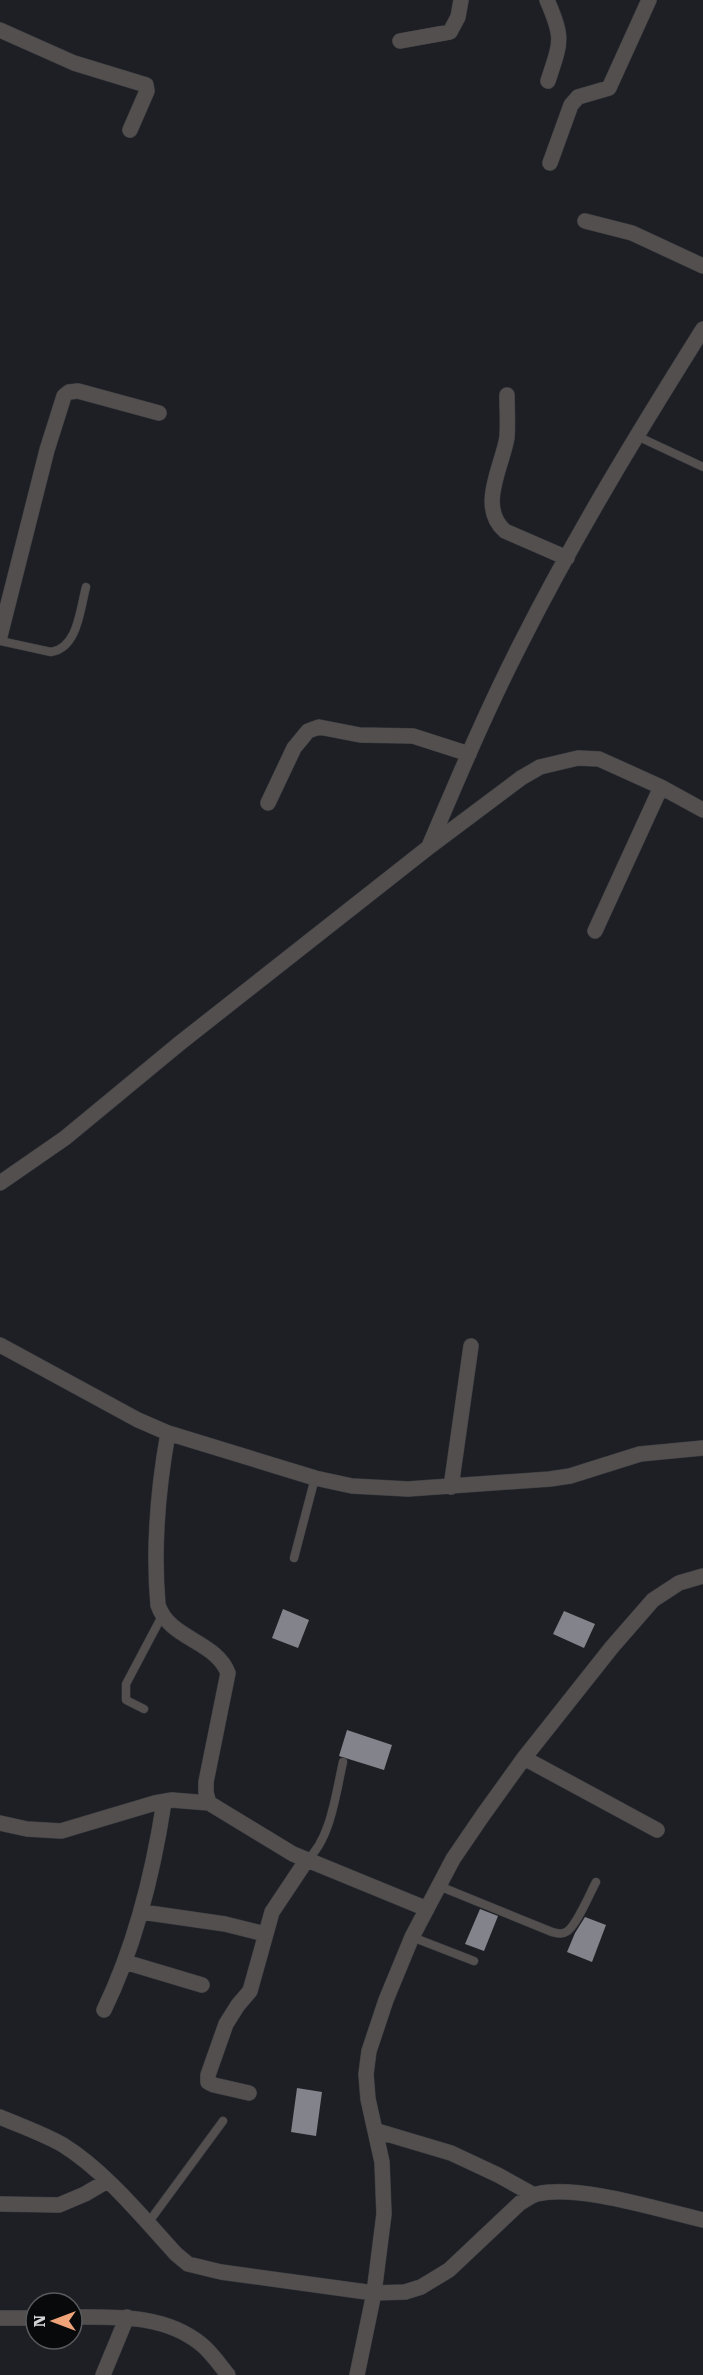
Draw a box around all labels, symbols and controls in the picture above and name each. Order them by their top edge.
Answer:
north arrow [24,2291,84,2351]
text: N [30,2315,49,2327]

